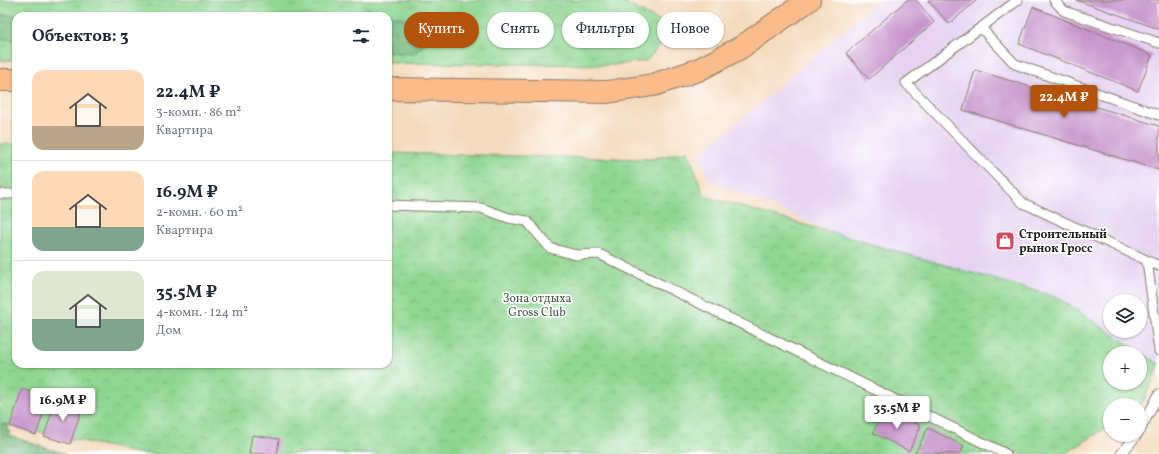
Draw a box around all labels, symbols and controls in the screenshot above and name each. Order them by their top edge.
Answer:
chip: Купить [404,12,479,48]
chip: Снять [487,12,554,48]
chip: Фильтры [562,12,649,48]
chip: Новое [657,12,724,48]
text: Объектов: 3 [32,25,129,48]
icon: filters [350,25,372,47]
text: 22.4M ₽ [156,81,220,104]
pin: 22.4M ₽ [1027,85,1101,119]
icon: home [64,86,112,134]
text: 22.4M ₽ [1039,89,1089,107]
text: 3-комн. · 86 m² [156,104,241,122]
text: Квартира [156,122,213,140]
text: 16.9M ₽ [156,181,218,204]
icon: home [64,187,112,235]
text: 2-комн. · 60 m² [156,204,243,222]
text: Квартира [156,222,213,240]
place label: Строительный рынок Гросс [1019,227,1107,257]
shop icon: Строительный рынок Гросс [994,230,1016,252]
text: 35.5M ₽ [156,281,217,304]
icon: home [64,287,112,335]
park label: Зона отдыха Gross Club [503,291,571,321]
map controls [1103,294,1147,442]
button: layers [1103,294,1147,338]
text: 4-комн. · 124 m² [156,304,248,322]
text: Дом [156,322,181,340]
button: + [1103,346,1147,390]
pin: 16.9M ₽ [26,388,100,422]
text: 16.9M ₽ [39,392,87,410]
pin: 35.5M ₽ [860,396,934,430]
button: − [1103,398,1147,442]
text: 35.5M ₽ [874,400,920,418]

